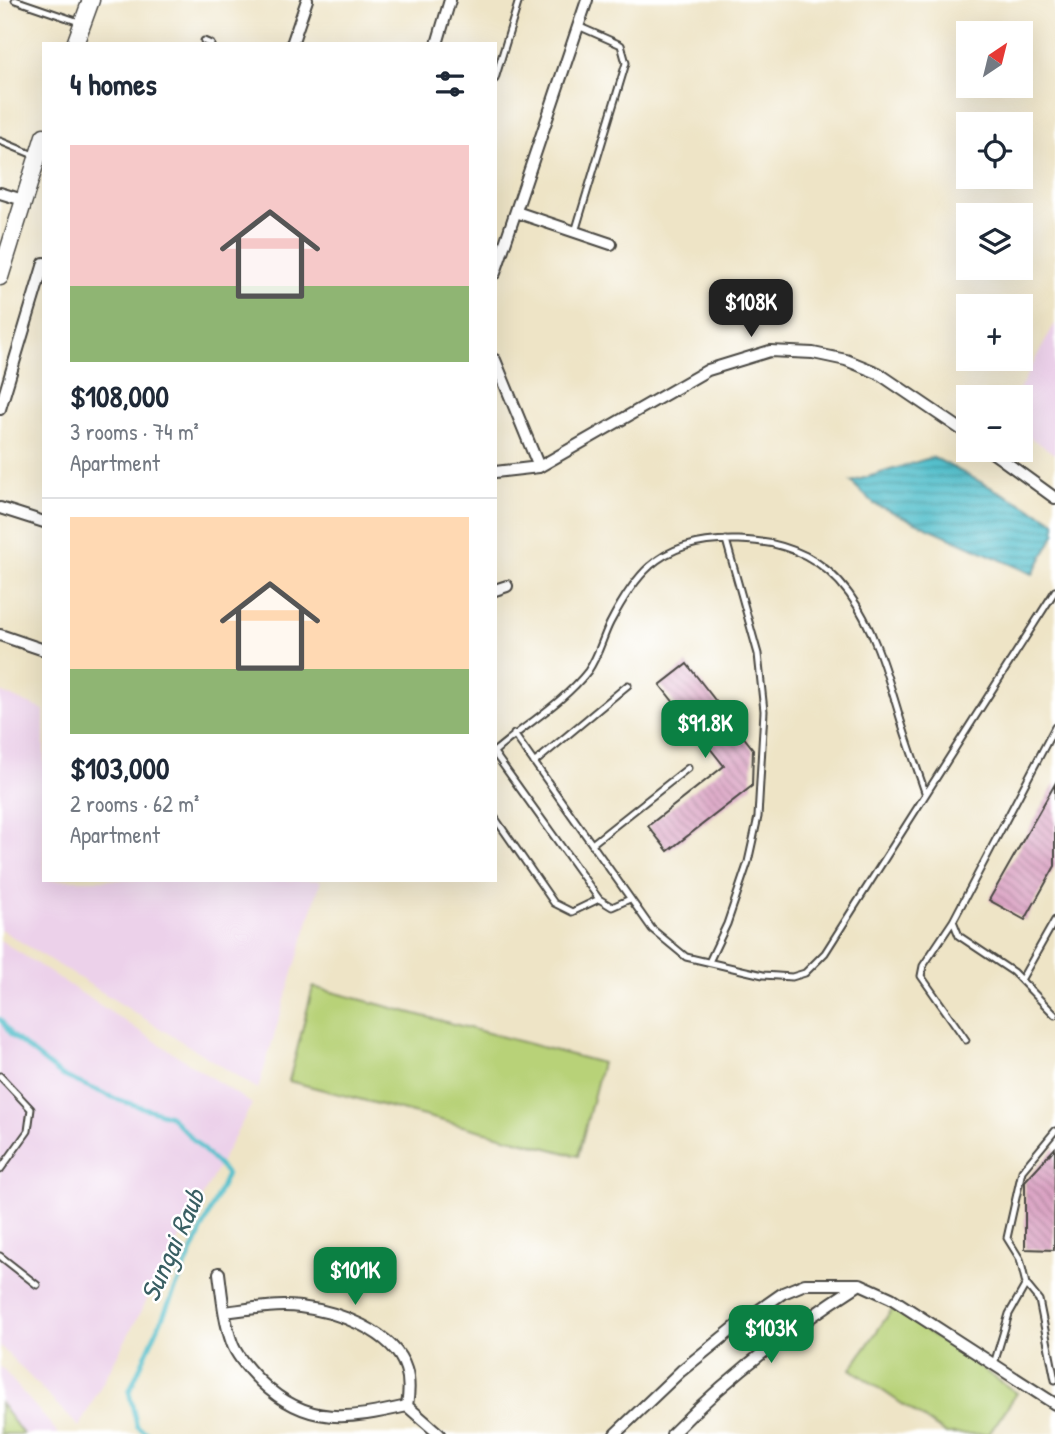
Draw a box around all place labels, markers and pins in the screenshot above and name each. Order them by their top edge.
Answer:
pin: $108K [702,280,800,339]
pin: $91.8K [648,700,762,760]
pin: $101K [306,1248,404,1307]
pin: $103K [722,1306,820,1365]

